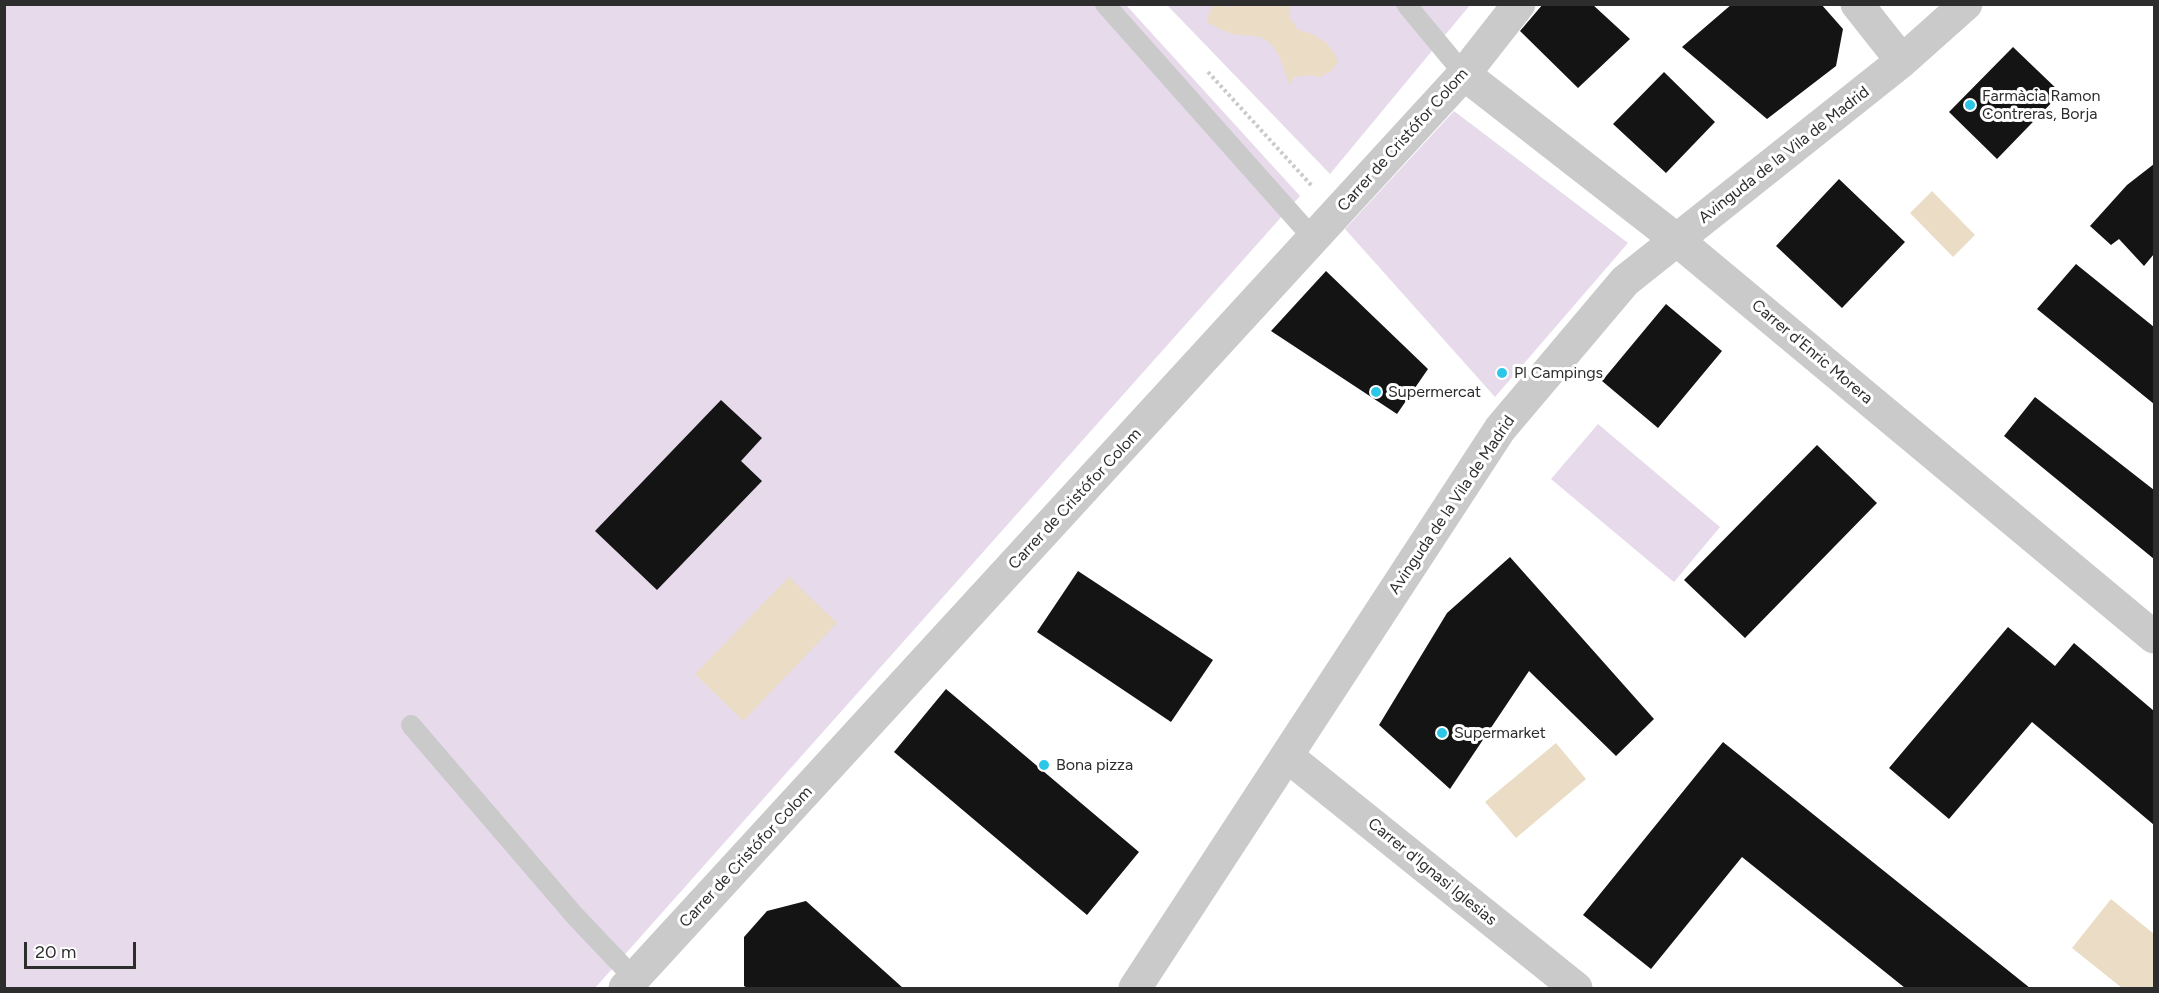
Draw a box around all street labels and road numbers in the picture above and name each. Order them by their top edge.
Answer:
street label: Carrer de Cristófor Colom [1334,65,1472,215]
street label: Avinguda de la Vila de Madrid [1695,82,1873,228]
street label: Carrer d'Enric Morera [1748,296,1876,408]
street label: Avinguda de la Vila de Madrid [1385,412,1519,598]
street label: Carrer de Cristófor Colom [1005,425,1145,573]
street label: Carrer de Cristófor Colom [676,783,816,931]
street label: Carrer d'Ignasi Iglesias [1364,814,1500,930]

